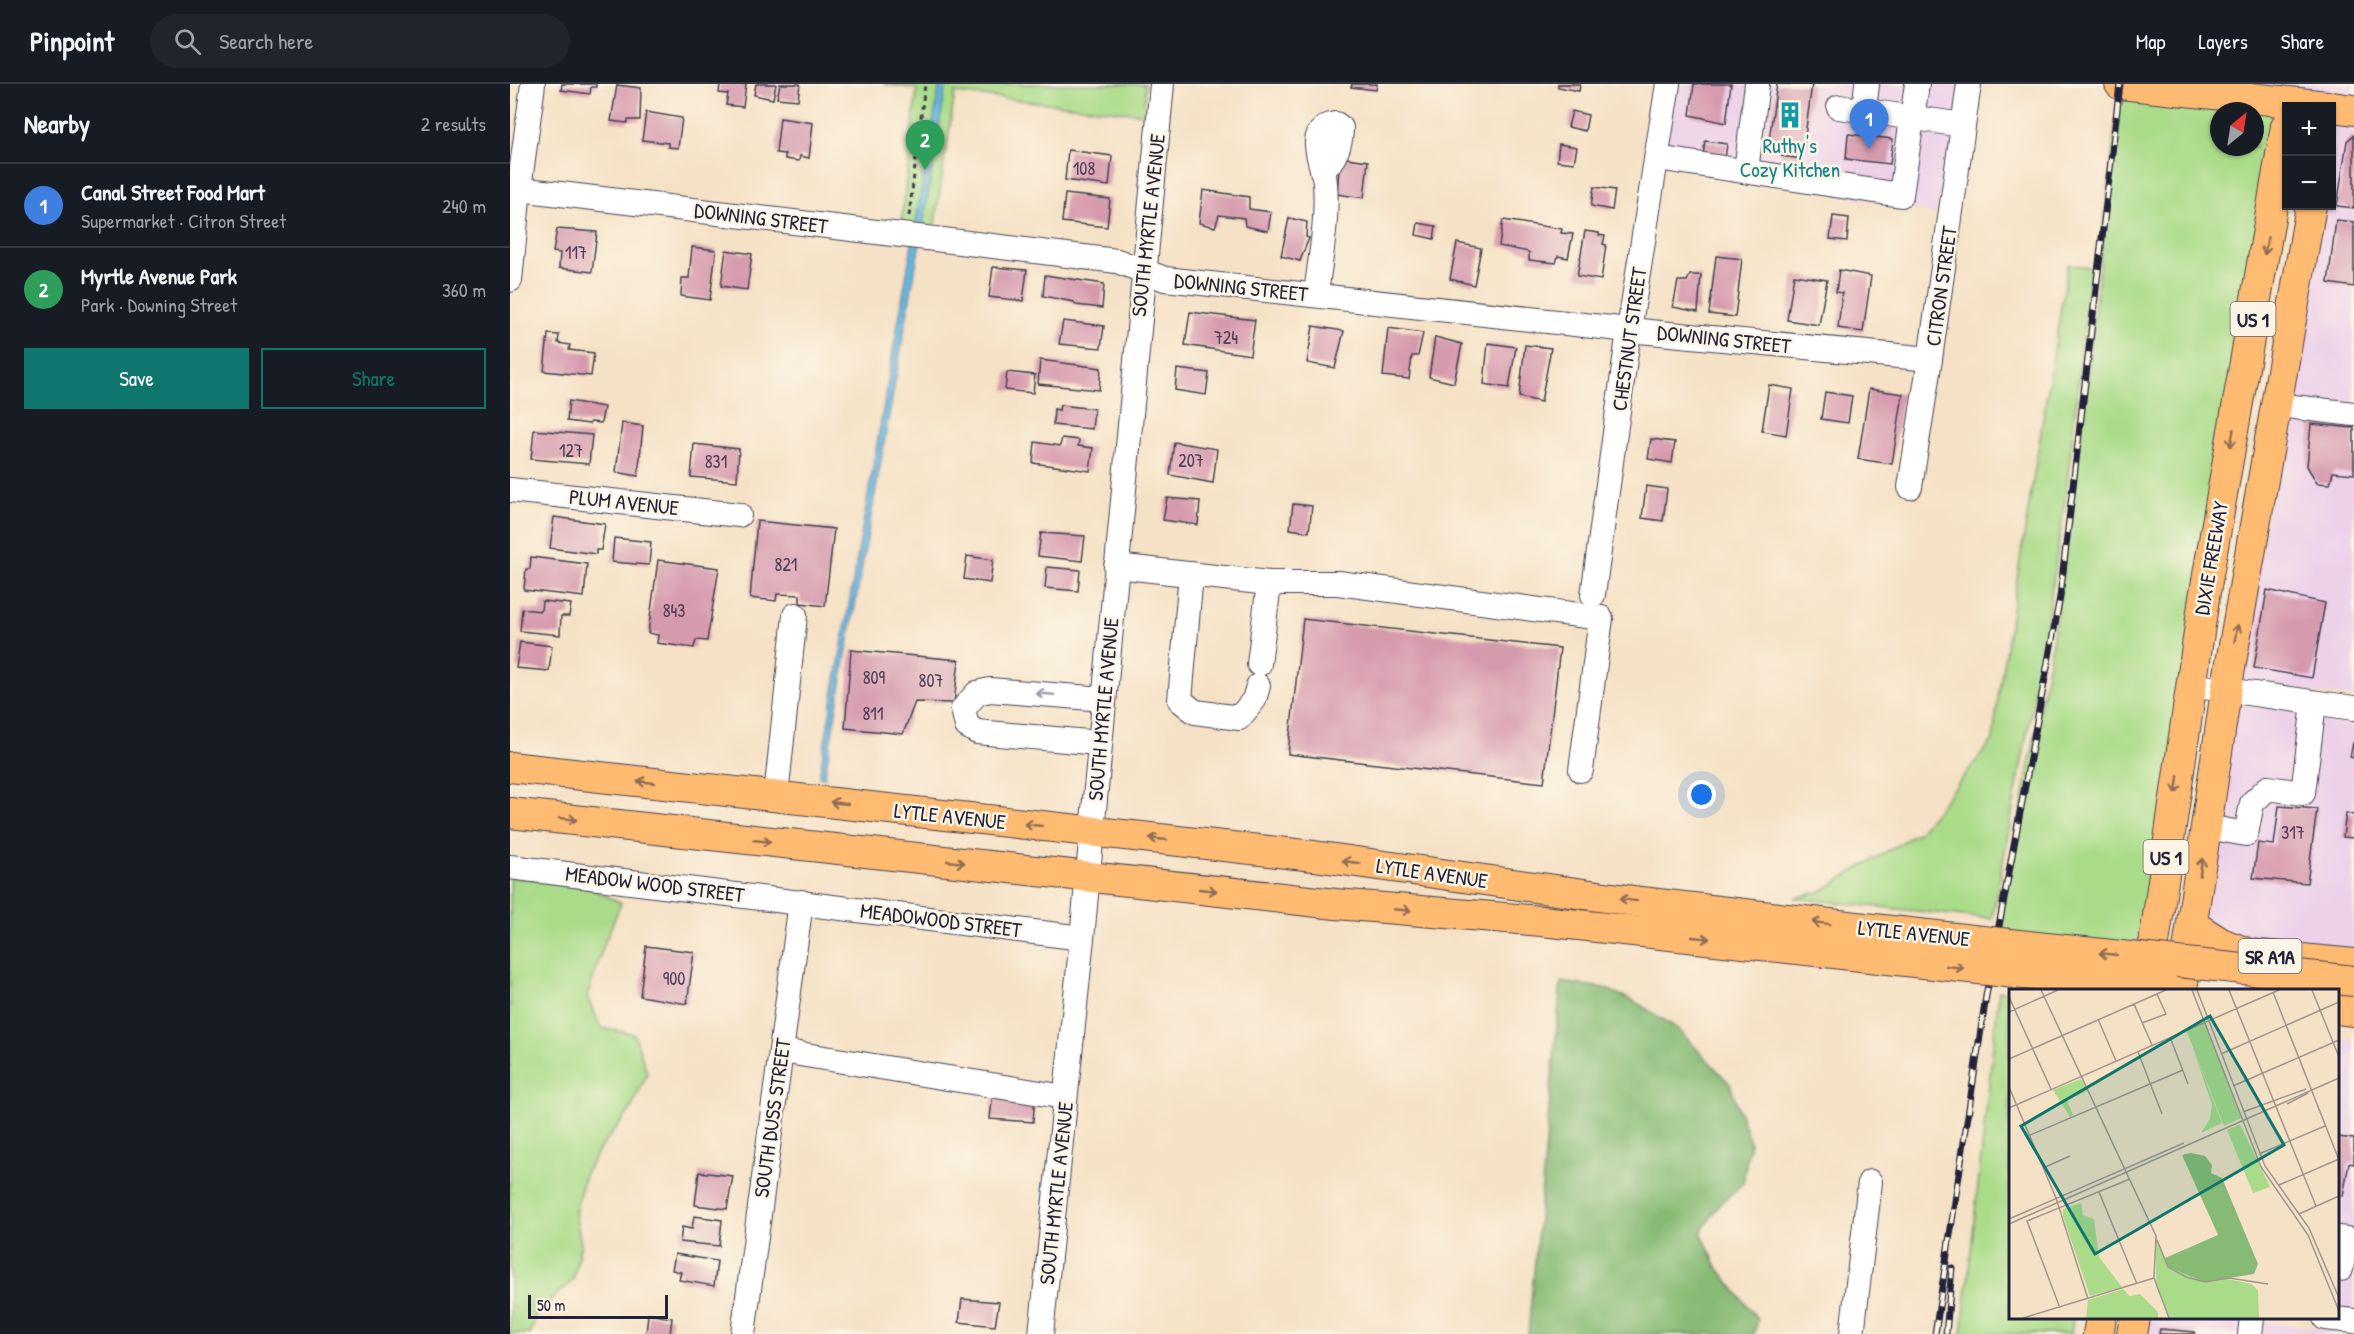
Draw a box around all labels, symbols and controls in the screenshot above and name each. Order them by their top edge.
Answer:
search box [150,14,570,68]
text: Pinpoint [30,22,114,60]
icon: search [171,25,204,58]
text: Search here [219,26,313,56]
text: Map [2136,27,2165,56]
text: Layers [2198,27,2248,56]
text: Share [2281,27,2324,56]
building icon: Ruthy's Cozy Kitchen [1775,100,1805,130]
pin: 1 [1850,100,1888,149]
north arrow [2210,102,2264,156]
map controls [2282,102,2336,210]
button: + [2282,102,2336,156]
text: Nearby [24,106,90,141]
text: 2 results [421,110,486,137]
pin: 2 [906,120,944,170]
place label: Ruthy's Cozy Kitchen [1740,131,1840,184]
street label: SOUTH MYRTLE AVENUE [1124,132,1172,318]
house number: 108 [1073,156,1095,181]
button: − [2282,156,2336,210]
text: Canal Street Food Mart [81,177,265,207]
text: 1 [40,192,47,219]
text: 240 m [442,192,486,219]
street label: DOWNING STREET [693,195,831,241]
text: Supermarket · Citron Street [81,207,286,234]
street label: CITRON STREET [1918,223,1964,348]
one-way arrow [2260,236,2271,255]
house number: 117 [565,240,587,265]
text: Myrtle Avenue Park [81,261,237,291]
street label: CHESTNUT STREET [1605,264,1654,413]
street label: DOWNING STREET [1173,266,1310,309]
text: 2 [39,276,48,303]
text: 360 m [442,276,486,303]
text: Park · Downing Street [81,291,237,318]
road number: US 1 [2230,302,2276,336]
street label: DOWNING STREET [1656,318,1793,361]
house number: 724 [1214,325,1238,350]
button: Save [24,348,249,409]
button: Share [261,348,486,409]
one-way arrow [2226,428,2237,447]
house number: 127 [559,438,583,463]
house number: 207 [1178,448,1204,473]
house number: 831 [705,449,727,474]
street label: PLUM AVENUE [568,482,680,522]
street label: DIXIE FREEWAY [2187,498,2235,617]
house number: 821 [775,552,797,577]
house number: 843 [663,598,685,623]
street label: SOUTH MYRTLE AVENUE [1081,616,1125,802]
one-way arrow [2231,624,2242,644]
house number: 809 [863,665,886,690]
house number: 807 [919,668,943,693]
one-way arrow [1036,688,1056,699]
house number: 811 [863,701,883,726]
one-way arrow [2171,774,2182,793]
one-way arrow [636,776,656,787]
your location [1687,780,1716,809]
street label: LYTLE AVENUE [893,796,1007,836]
one-way arrow [830,798,850,809]
one-way arrow [558,814,578,825]
one-way arrow [1024,819,1044,830]
house number: 317 [2281,820,2305,845]
one-way arrow [1148,833,1168,844]
one-way arrow [752,835,771,846]
road number: US 1 [2144,840,2188,874]
street label: LYTLE AVENUE [1374,851,1490,895]
one-way arrow [1342,856,1362,867]
one-way arrow [945,857,965,868]
one-way arrow [2195,857,2206,877]
street label: MEADOW WOOD STREET [564,859,747,909]
one-way arrow [1198,885,1217,896]
one-way arrow [1618,895,1638,906]
street label: MEADOWOOD STREET [859,896,1024,944]
one-way arrow [1391,905,1411,916]
street label: LYTLE AVENUE [1857,913,1971,953]
one-way arrow [1812,917,1832,928]
one-way arrow [1690,933,1710,944]
road number: SR A1A [2238,939,2302,973]
one-way arrow [2098,949,2118,960]
one-way arrow [1944,962,1964,973]
house number: 900 [663,966,685,991]
inset map [2009,989,2339,1319]
street label: SOUTH DUSS STREET [746,1035,798,1199]
street label: SOUTH MYRTLE AVENUE [1032,1100,1080,1286]
scale bar [528,1292,668,1320]
text: 50 m [537,1294,566,1316]

